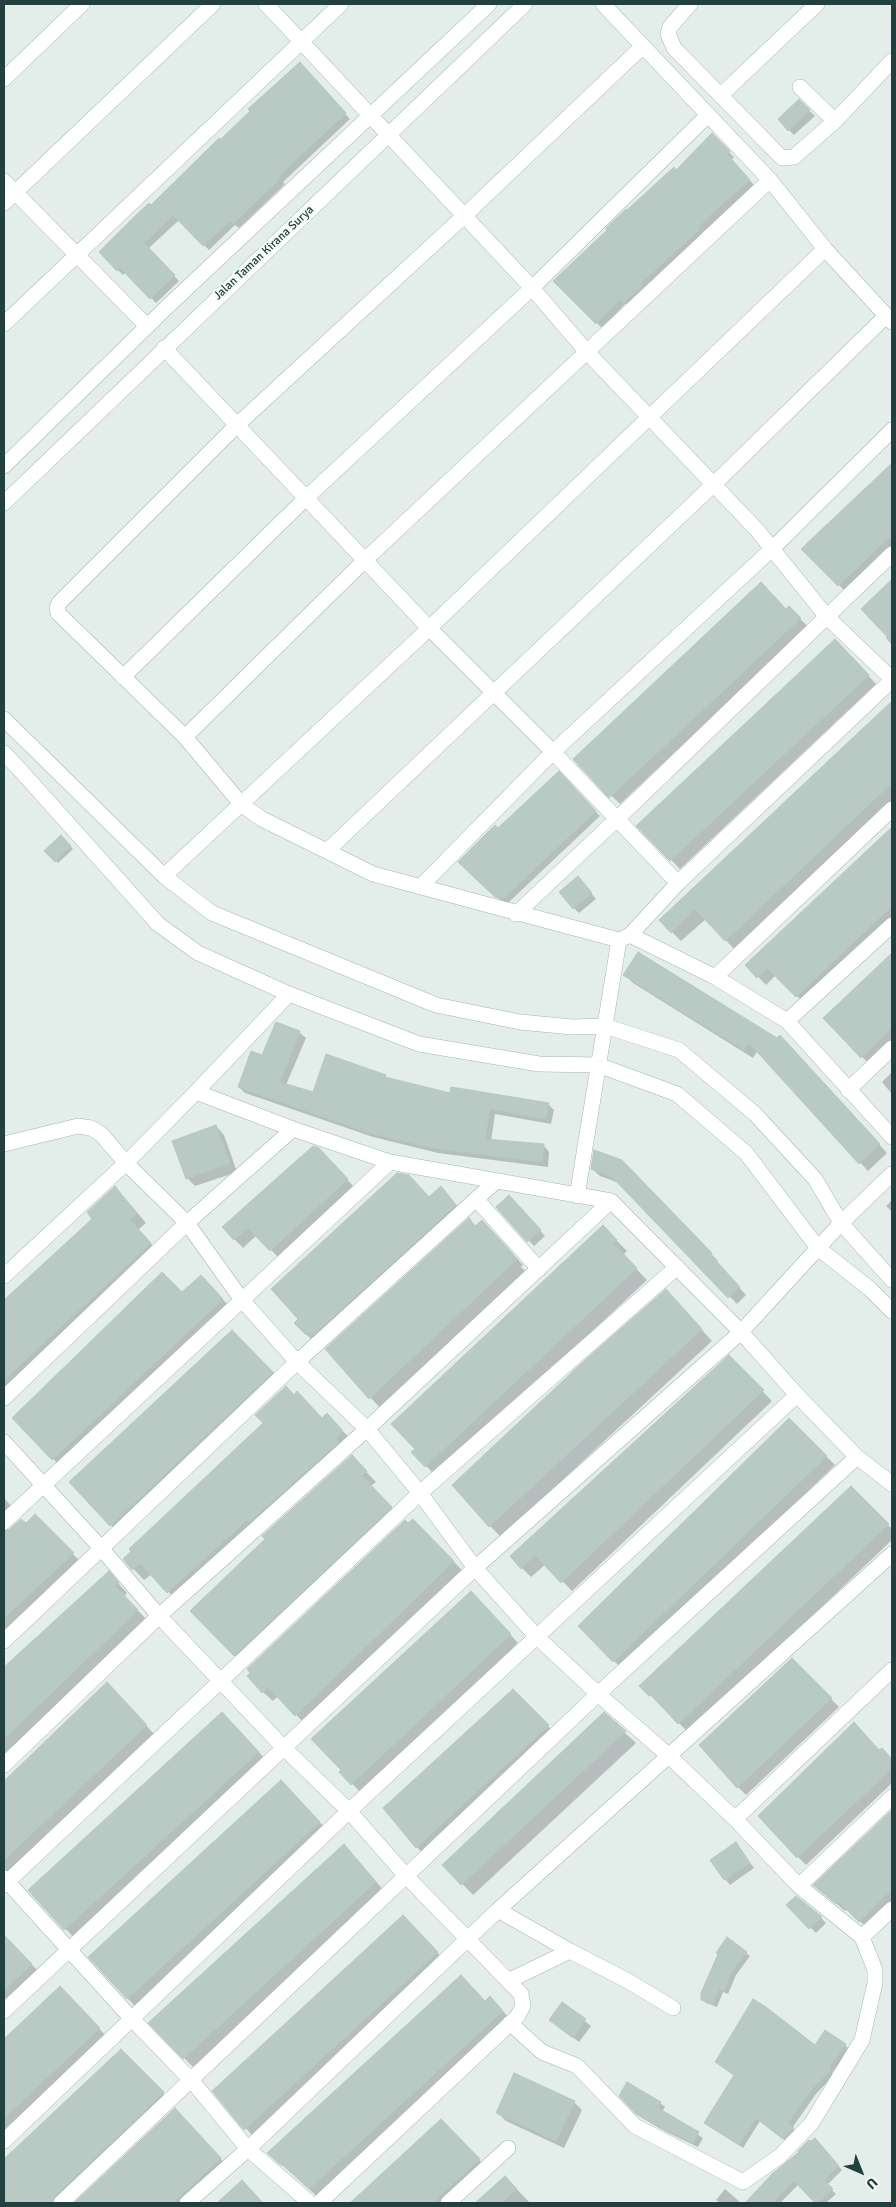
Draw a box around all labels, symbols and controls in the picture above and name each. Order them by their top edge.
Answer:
street label: Jalan Taman Kirana Surya [211,203,317,303]
north arrow [836,2147,886,2197]
text: U [862,2174,881,2193]

